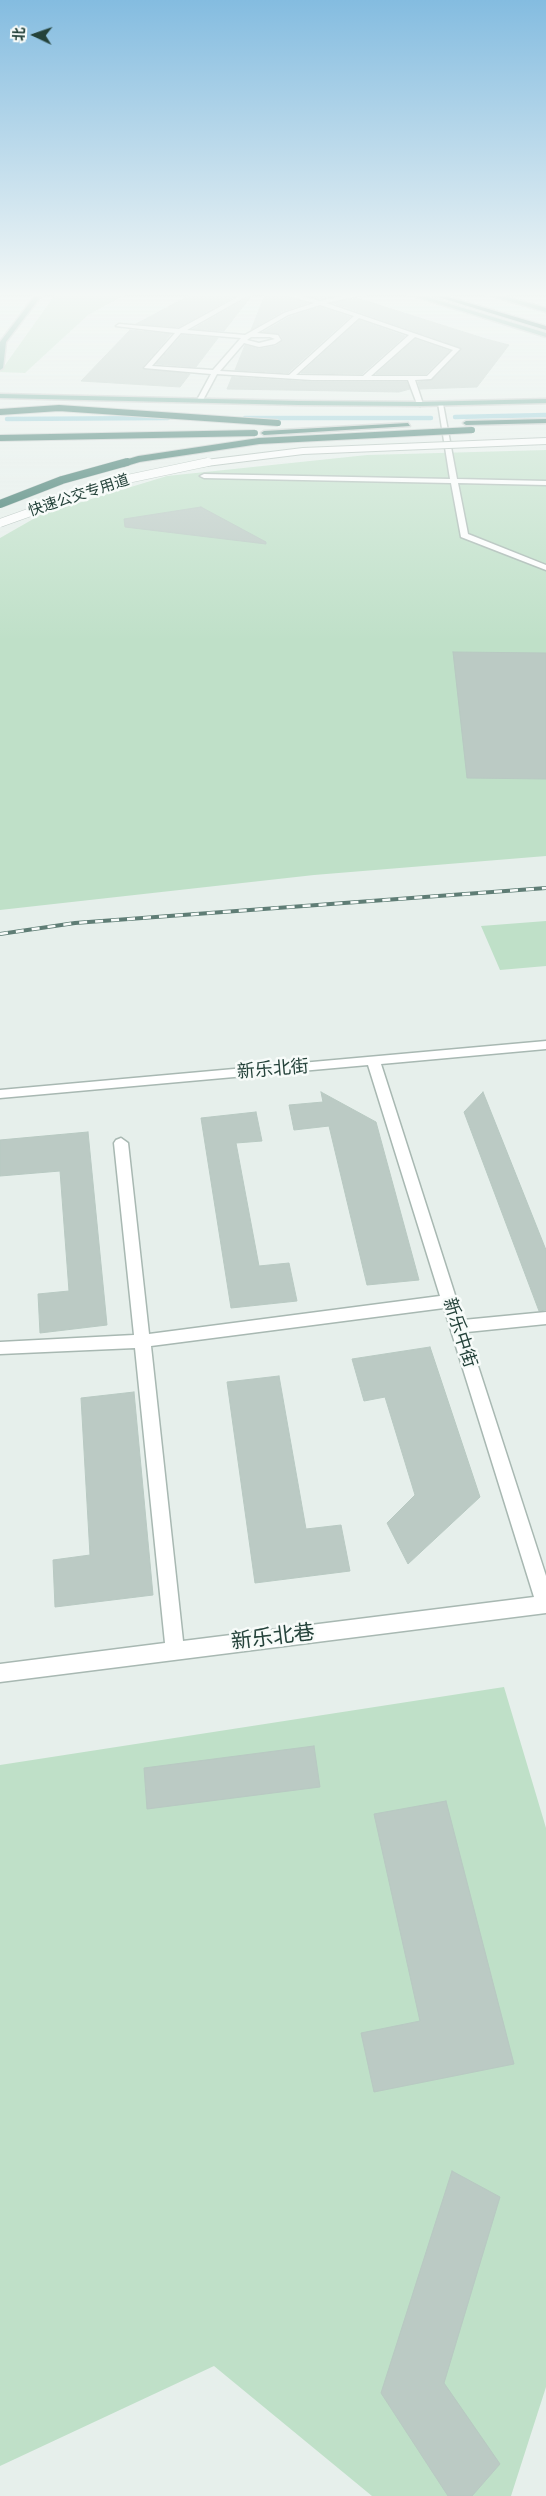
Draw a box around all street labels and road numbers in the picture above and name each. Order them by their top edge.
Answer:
street label: 快速公交专用道 [26,471,132,521]
street label: 新乐北街 [236,1056,310,1084]
street label: 新乐中街 [438,1295,480,1371]
street label: 新乐北巷 [230,1620,316,1656]

